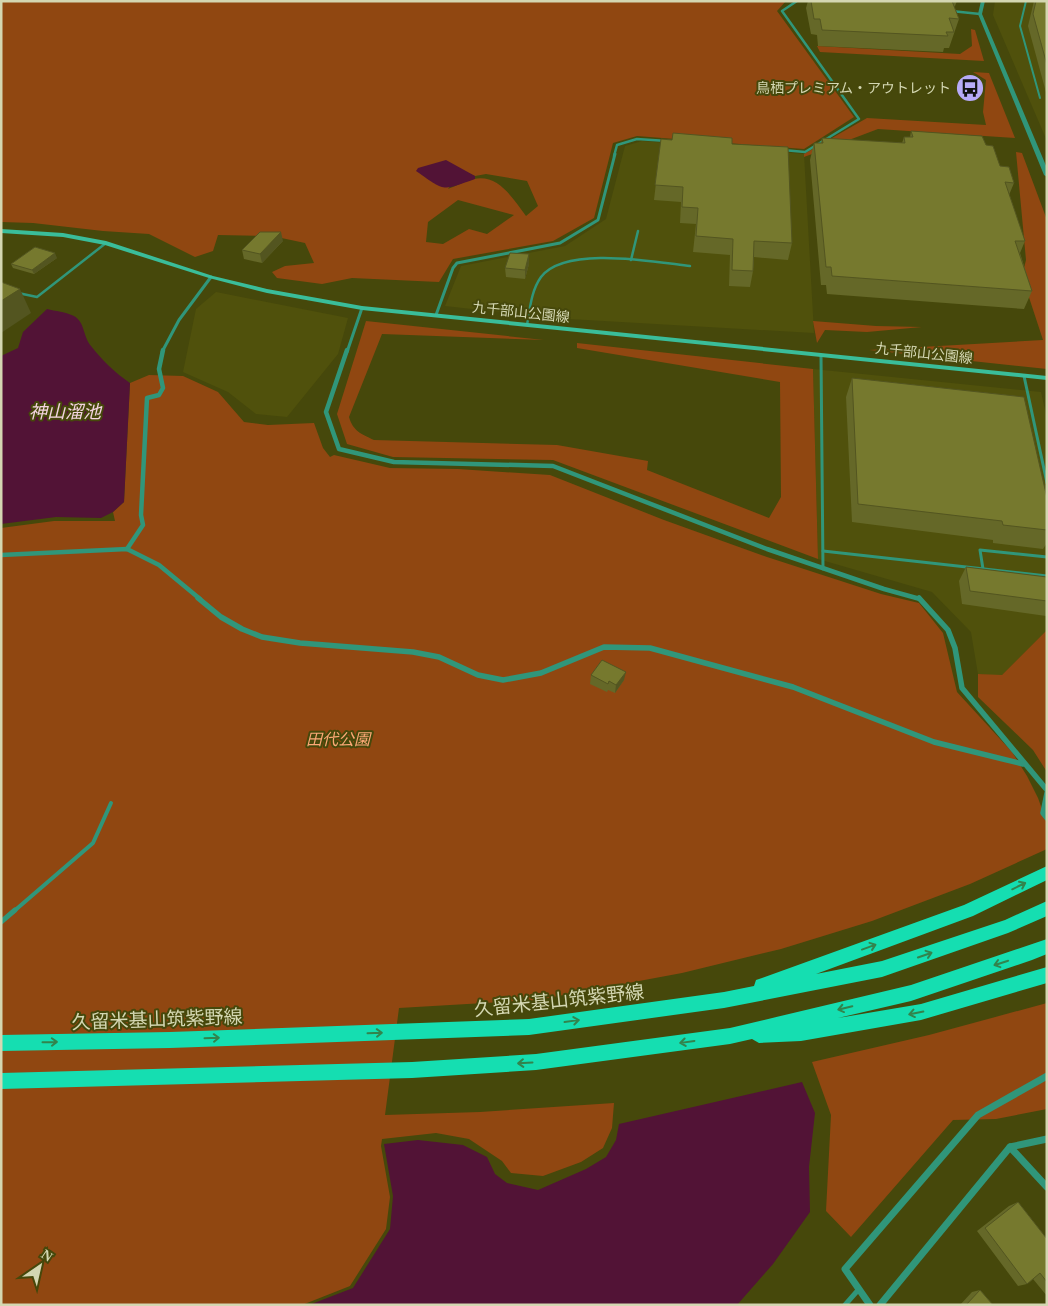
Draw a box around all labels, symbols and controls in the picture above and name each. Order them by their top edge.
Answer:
bus stop icon: 鳥栖プレミアム・アウトレット [955,73,985,103]
place label: 鳥栖プレミアム・アウトレット [756,81,951,96]
street label: 九千部山公園線 [471,300,570,325]
street label: 九千部山公園線 [874,341,973,366]
water label: 神山溜池 [29,402,103,422]
park label: 田代公園 [306,731,372,748]
one-way arrow [1011,881,1026,891]
one-way arrow [860,942,876,951]
one-way arrow [917,949,933,959]
one-way arrow [994,959,1010,968]
street label: 久留米基山筑紫野線 [473,981,645,1020]
one-way arrow [838,1004,854,1013]
street label: 久留米基山筑紫野線 [71,1006,243,1033]
one-way arrow [908,1009,924,1018]
one-way arrow [564,1016,580,1026]
one-way arrow [367,1028,383,1037]
one-way arrow [204,1034,220,1043]
one-way arrow [679,1037,695,1047]
one-way arrow [42,1038,58,1047]
one-way arrow [518,1059,534,1068]
north arrow [15,1241,65,1291]
text: N [39,1247,55,1265]

